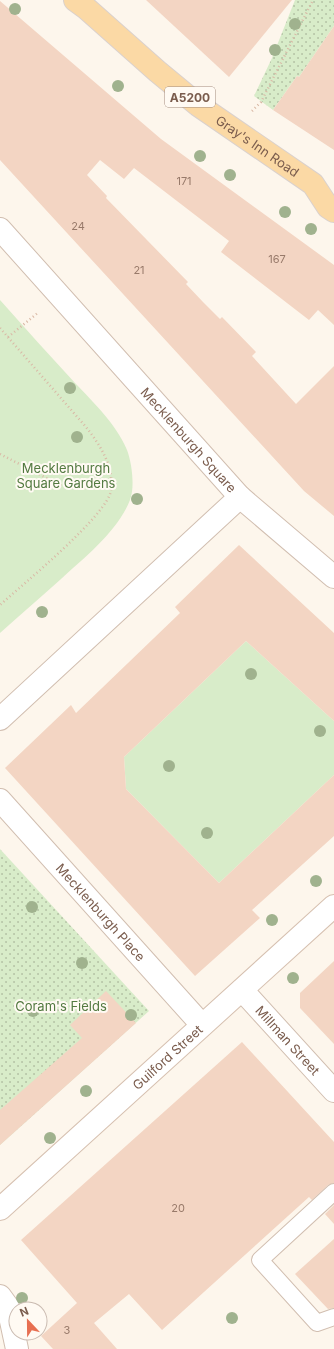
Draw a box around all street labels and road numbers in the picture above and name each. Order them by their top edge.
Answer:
road number: A5200 [165,87,215,107]
street label: Gray's Inn Road [213,112,302,180]
street label: Mecklenburgh Square [138,384,240,496]
street label: Mecklenburgh Place [53,860,149,965]
street label: Millman Street [252,1002,323,1078]
street label: Guilford Street [129,1021,206,1093]

